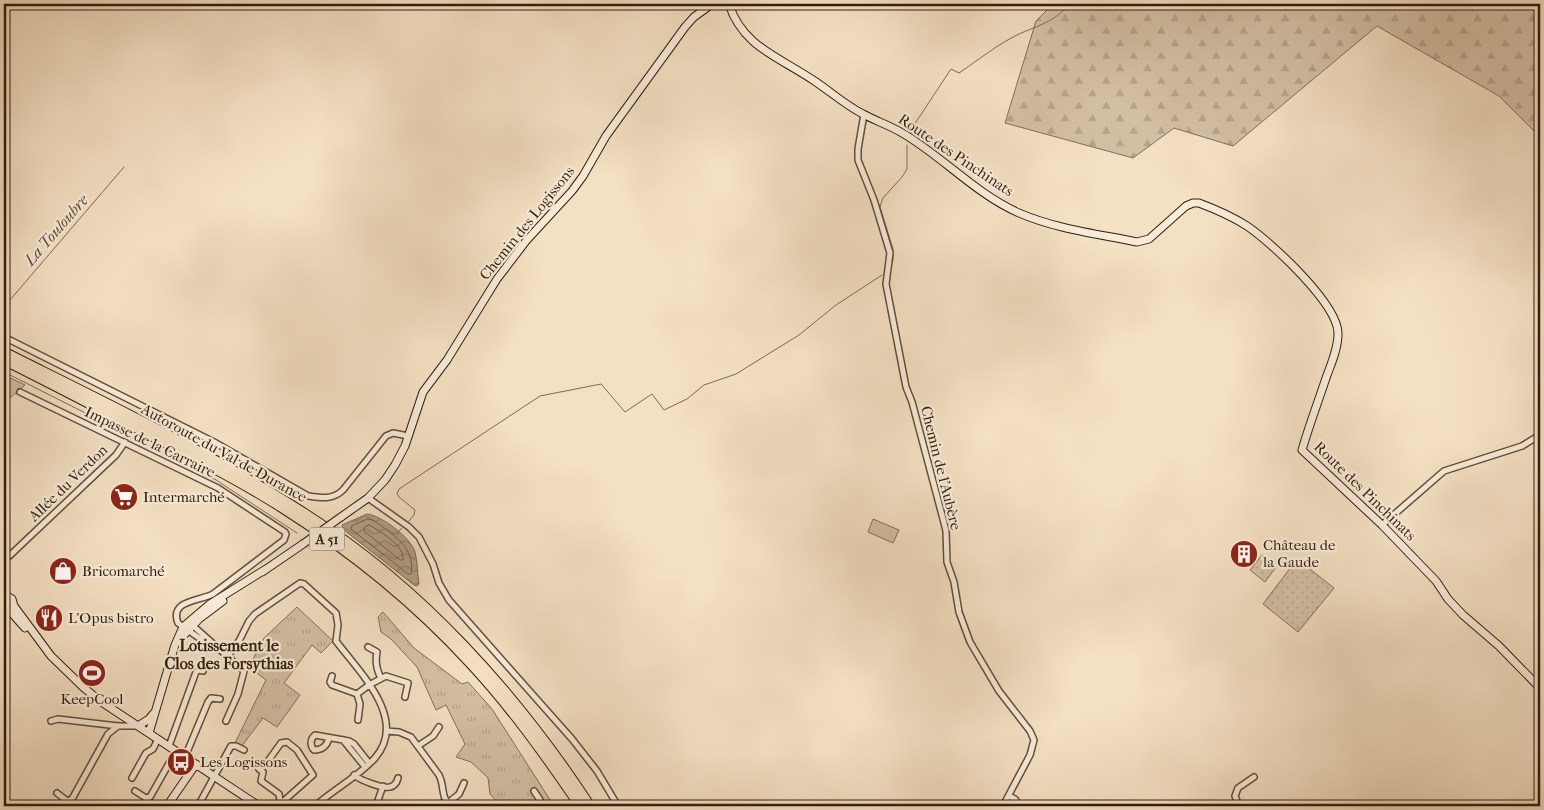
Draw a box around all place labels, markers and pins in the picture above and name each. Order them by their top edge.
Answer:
supermarket icon: Intermarché [109,482,139,512]
place label: Intermarché [143,488,225,506]
place label: Château de la Gaude [1262,536,1336,571]
building icon: Château de la Gaude [1229,539,1259,569]
shop icon: Bricomarché [48,556,78,586]
place label: Bricomarché [82,562,165,580]
restaurant icon: L'Opus bistro [34,603,64,633]
place label: L'Opus bistro [68,609,154,627]
sports icon: KeepCool [77,658,107,688]
place label: KeepCool [61,690,123,708]
bus stop icon: Les Logissons [166,747,196,777]
place label: Les Logissons [200,753,288,771]

